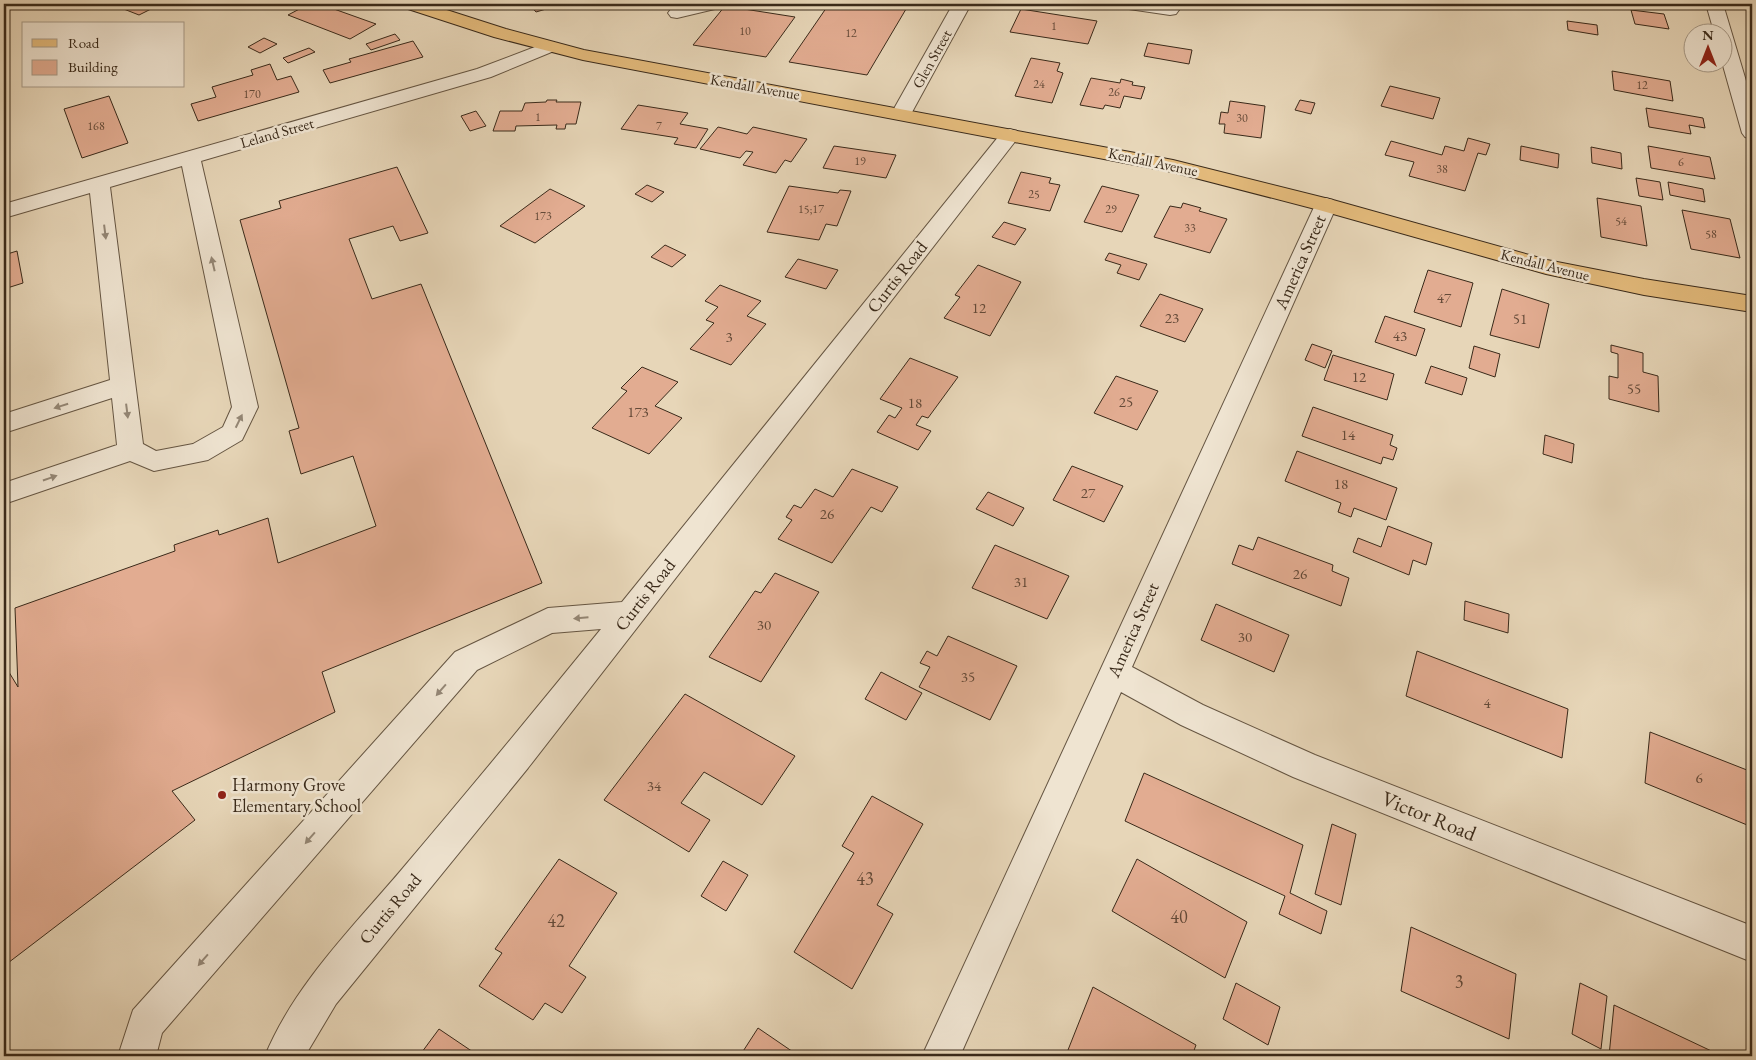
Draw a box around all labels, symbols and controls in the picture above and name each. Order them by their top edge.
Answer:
house number: 1 [1051,18,1057,34]
legend [22,22,185,88]
north arrow [1684,22,1734,72]
house number: 10 [739,23,751,39]
house number: 12 [845,25,857,41]
street label: Glen Street [908,26,956,91]
text: N [1702,26,1714,44]
text: Road [68,33,100,52]
text: Building [68,57,118,76]
street label: Kendall Avenue [709,69,802,104]
house number: 24 [1033,76,1045,92]
house number: 12 [1636,77,1648,93]
house number: 26 [1108,84,1120,100]
house number: 170 [243,86,261,102]
house number: 1 [535,109,541,125]
house number: 30 [1236,110,1248,126]
street label: Leland Street [238,113,316,152]
house number: 168 [87,118,105,134]
house number: 7 [656,118,662,134]
street label: Kendall Avenue [1107,143,1200,180]
house number: 19 [854,153,866,169]
house number: 6 [1678,154,1684,170]
house number: 38 [1436,161,1448,177]
house number: 25 [1028,186,1040,202]
house number: 15;17 [798,201,824,217]
house number: 29 [1105,201,1117,217]
house number: 173 [534,208,552,224]
street label: America Street [1268,211,1331,314]
house number: 54 [1615,213,1627,229]
house number: 33 [1184,220,1196,236]
one-way arrow [101,225,109,241]
house number: 58 [1705,226,1717,242]
street label: Curtis Road [861,235,933,317]
street label: Kendall Avenue [1499,244,1592,285]
one-way arrow [209,255,217,271]
house number: 47 [1437,288,1452,307]
house number: 12 [972,298,987,317]
house number: 23 [1165,308,1179,327]
house number: 51 [1513,309,1527,328]
house number: 43 [1393,326,1407,345]
house number: 3 [725,327,733,346]
house number: 12 [1352,367,1367,386]
house number: 55 [1627,379,1641,398]
house number: 25 [1119,392,1133,411]
house number: 18 [908,393,922,412]
one-way arrow [53,402,68,410]
house number: 173 [627,402,649,421]
one-way arrow [123,403,131,419]
one-way arrow [235,414,243,428]
house number: 14 [1341,425,1356,444]
one-way arrow [42,474,57,481]
house number: 18 [1334,474,1348,493]
house number: 27 [1081,483,1096,502]
house number: 26 [820,504,834,523]
street label: Curtis Road [609,553,681,635]
house number: 26 [1293,564,1307,583]
house number: 31 [1014,572,1028,591]
street label: America Street [1101,579,1164,682]
one-way arrow [573,615,589,623]
house number: 30 [757,615,771,634]
house number: 30 [1238,627,1252,646]
house number: 35 [961,667,975,686]
one-way arrow [435,683,447,695]
house number: 4 [1483,693,1491,712]
house number: 6 [1695,768,1703,787]
place label: Harmony Grove Elementary School [232,773,361,817]
house number: 34 [647,776,662,795]
street label: Victor Road [1378,784,1481,847]
marker: Harmony Grove Elementary School [216,789,228,801]
one-way arrow [304,831,316,843]
house number: 43 [856,867,874,890]
street label: Curtis Road [353,868,426,949]
house number: 40 [1170,905,1188,928]
house number: 42 [547,909,565,932]
one-way arrow [197,953,208,966]
house number: 3 [1455,970,1463,993]

